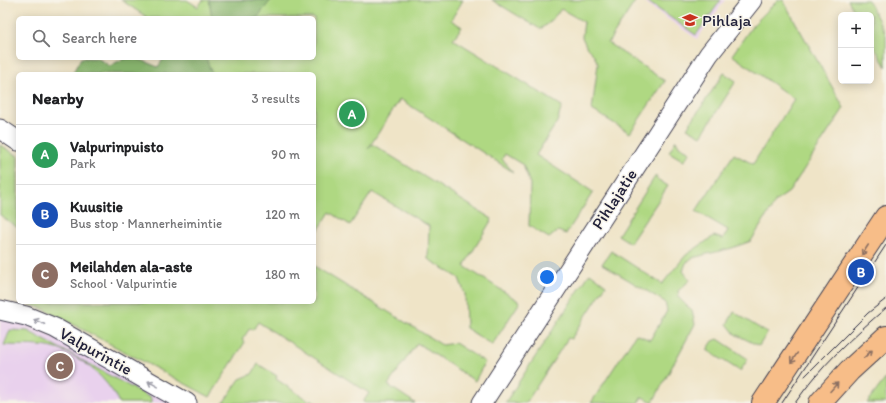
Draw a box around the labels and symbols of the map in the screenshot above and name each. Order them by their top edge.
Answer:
place label: Pihlaja [702,10,752,30]
school or university icon: Pihlaja [681,11,699,29]
pin: A [339,99,365,129]
street label: Pihlajatie [587,165,641,233]
one-way arrow [861,244,869,255]
pin: B [848,257,874,287]
your location [537,267,557,287]
one-way arrow [34,317,46,325]
street label: Valpurintie [56,323,136,379]
one-way arrow [862,349,873,358]
pin: C [47,351,73,381]
one-way arrow [789,353,798,364]
one-way arrow [147,379,159,387]
one-way arrow [830,382,839,392]

